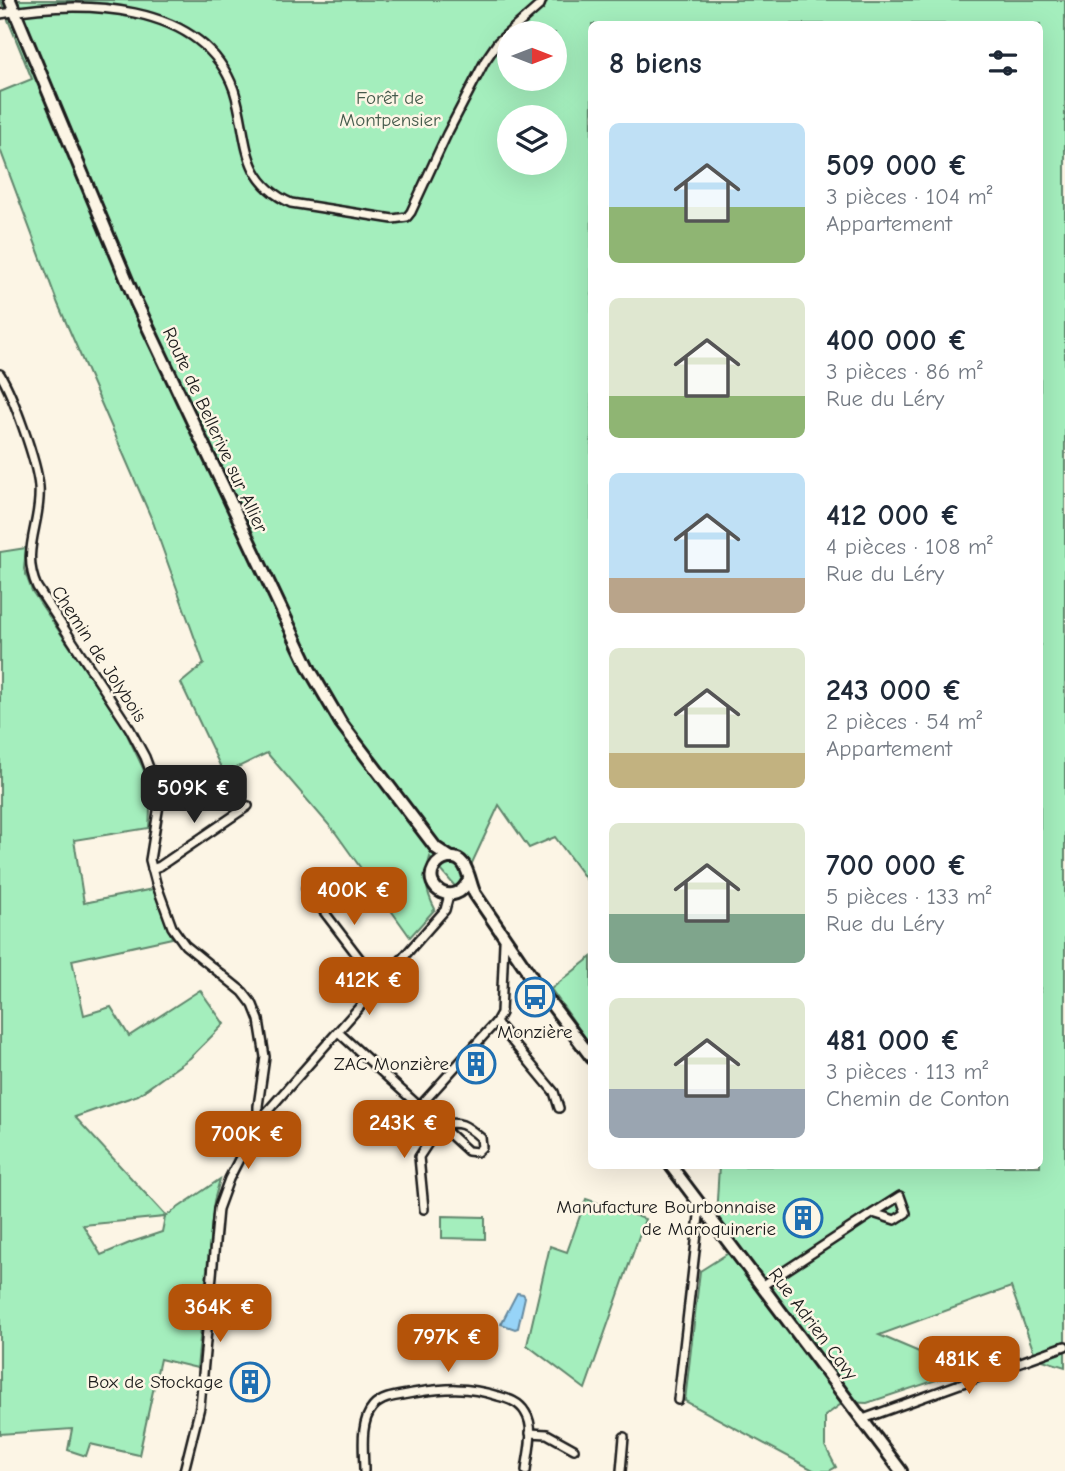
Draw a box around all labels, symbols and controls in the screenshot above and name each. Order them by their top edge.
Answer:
north arrow [497,21,567,91]
map controls [497,21,567,175]
icon: filters [984,44,1022,82]
text: 8 biens [609,46,702,81]
park label: Forêt de Montpensier [339,87,441,131]
button: layers [497,105,567,175]
text: 509 000 € [826,148,968,183]
icon: home [665,151,749,235]
text: 3 pièces · 104 m² [826,183,993,210]
text: Appartement [826,210,952,237]
text: 400 000 € [826,323,968,358]
street label: Route de Bellerive sur Allier [158,324,273,537]
icon: home [665,326,749,410]
text: 3 pièces · 86 m² [826,358,983,385]
text: Rue du Léry [826,385,944,412]
text: 412 000 € [826,498,960,533]
icon: home [665,501,749,585]
text: 4 pièces · 108 m² [826,533,993,560]
text: Rue du Léry [826,560,944,587]
street label: Chemin de Jolybois [47,582,151,726]
text: 243 000 € [826,673,962,708]
icon: home [665,676,749,760]
text: 2 pièces · 54 m² [826,708,982,735]
text: Appartement [826,735,952,762]
pin: 509K € [137,766,251,825]
text: 509K € [157,774,231,801]
text: 700 000 € [826,848,967,883]
icon: home [665,851,749,935]
pin: 400K € [297,867,411,927]
text: 400K € [317,876,391,903]
text: 5 pièces · 133 m² [826,883,992,910]
text: Rue du Léry [826,910,944,937]
pin: 412K € [312,958,426,1017]
text: 412K € [335,966,403,993]
bus stop icon: Monzière [514,976,556,1018]
place label: Monzière [497,1021,573,1043]
text: 481 000 € [826,1023,961,1058]
icon: home [665,1026,749,1110]
building icon: ZAC Monzière [455,1043,497,1085]
place label: ZAC Monzière [334,1053,449,1075]
text: 3 pièces · 113 m² [826,1058,988,1085]
text: Chemin de Conton [826,1085,1010,1112]
pin: 243K € [347,1100,461,1160]
text: 243K € [369,1109,439,1136]
pin: 700K € [191,1112,305,1171]
text: 700K € [211,1120,285,1147]
place label: Manufacture Bourbonnaise de Maroquinerie [556,1196,776,1240]
building icon: Manufacture Bourbonnaise de Maroquinerie [782,1197,824,1239]
street label: Rue Adrien Cavy [764,1264,862,1385]
pin: 364K € [163,1284,277,1344]
text: 364K € [184,1293,256,1320]
pin: 797K € [391,1314,505,1374]
text: 797K € [413,1323,483,1350]
pin: 481K € [912,1336,1026,1396]
text: 481K € [935,1345,1003,1372]
building icon: Box de Stockage [229,1361,271,1403]
place label: Box de Stockage [88,1371,223,1393]

